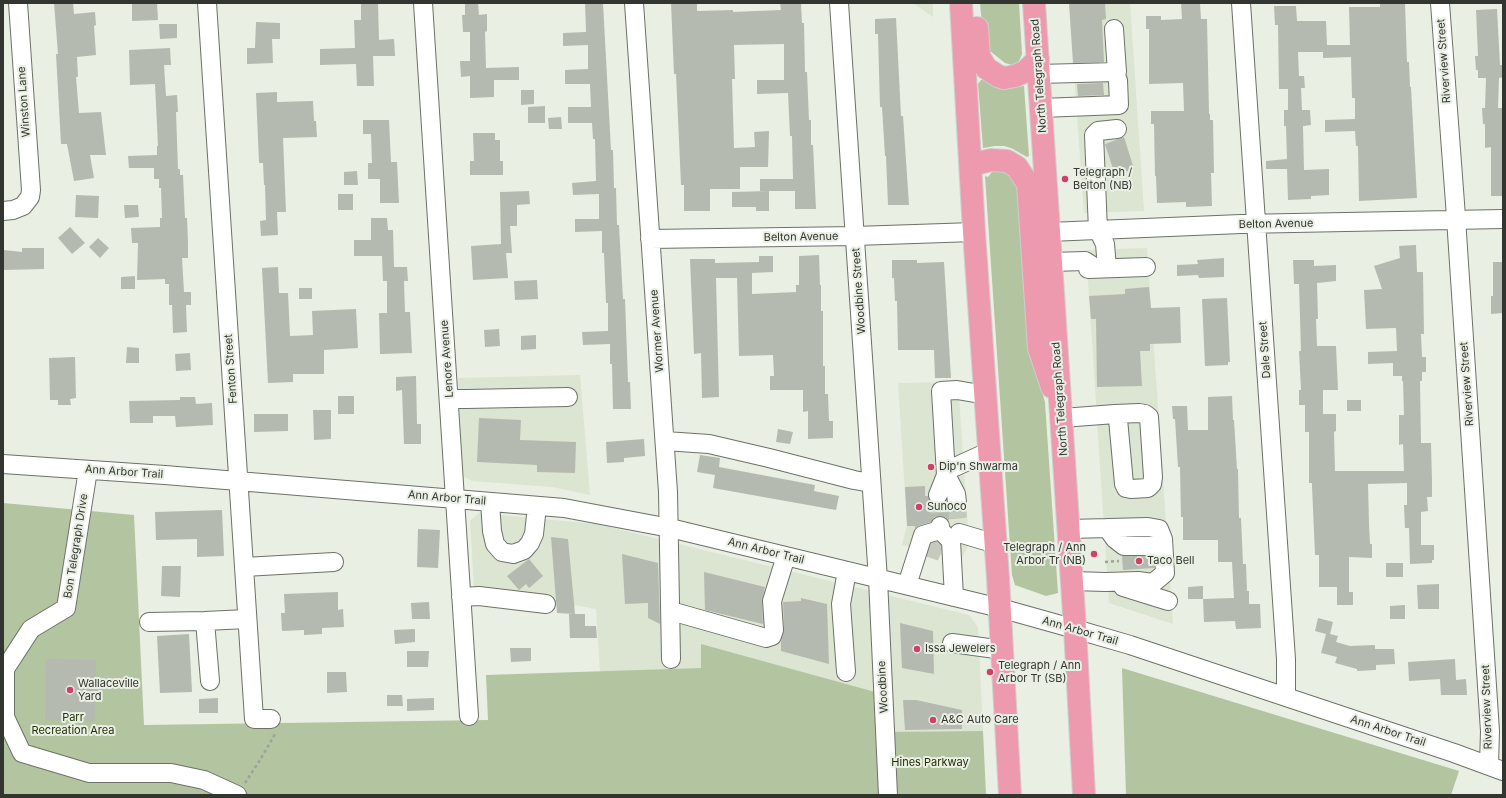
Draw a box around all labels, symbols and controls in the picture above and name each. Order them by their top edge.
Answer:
street label: Riverview Street [1434,18,1454,104]
street label: North Telegraph Road [1028,19,1050,133]
street label: Winston Lane [15,66,33,138]
place label: Telegraph / Belton (NB) [1073,166,1133,192]
marker: Telegraph / Belton (NB) [1060,174,1070,184]
street label: Belton Avenue [1239,217,1313,231]
street label: Belton Avenue [764,230,838,244]
street label: Woodbine Street [849,247,869,335]
street label: Wormer Avenue [648,289,666,373]
street label: Lenore Avenue [438,320,456,398]
street label: Dale Street [1256,321,1274,379]
street label: Fenton Street [222,334,240,404]
street label: Riverview Street [1457,341,1477,427]
street label: North Telegraph Road [1049,342,1071,456]
place label: Dip'n Shwarma [939,460,1018,474]
marker: Dip'n Shwarma [926,462,936,472]
street label: Ann Arbor Trail [84,463,164,481]
street label: Ann Arbor Trail [407,488,487,508]
street label: Bon Telegraph Drive [61,493,91,599]
place label: Sunoco [927,500,967,514]
marker: Sunoco [914,502,924,512]
street label: Ann Arbor Trail [726,535,806,567]
place label: Telegraph / Ann Arbor Tr (NB) [1003,541,1086,567]
marker: Telegraph / Ann Arbor Tr (NB) [1089,549,1099,559]
place label: Taco Bell [1147,554,1194,568]
marker: Taco Bell [1134,556,1144,566]
street label: Ann Arbor Trail [1041,614,1119,648]
place label: Issa Jewelers [925,642,996,656]
marker: Issa Jewelers [912,644,922,654]
place label: Telegraph / Ann Arbor Tr (SB) [998,659,1081,685]
street label: Woodbine [875,660,891,714]
street label: Riverview Street [1479,664,1495,750]
marker: Telegraph / Ann Arbor Tr (SB) [985,667,995,677]
place label: Wallaceville Yard [78,677,139,703]
marker: Wallaceville Yard [65,685,75,695]
park label: Parr Recreation Area [32,711,114,737]
place label: A&C Auto Care [941,713,1019,727]
street label: Ann Arbor Trail [1349,713,1427,749]
marker: A&C Auto Care [928,715,938,725]
park label: Hines Parkway [891,756,969,770]

